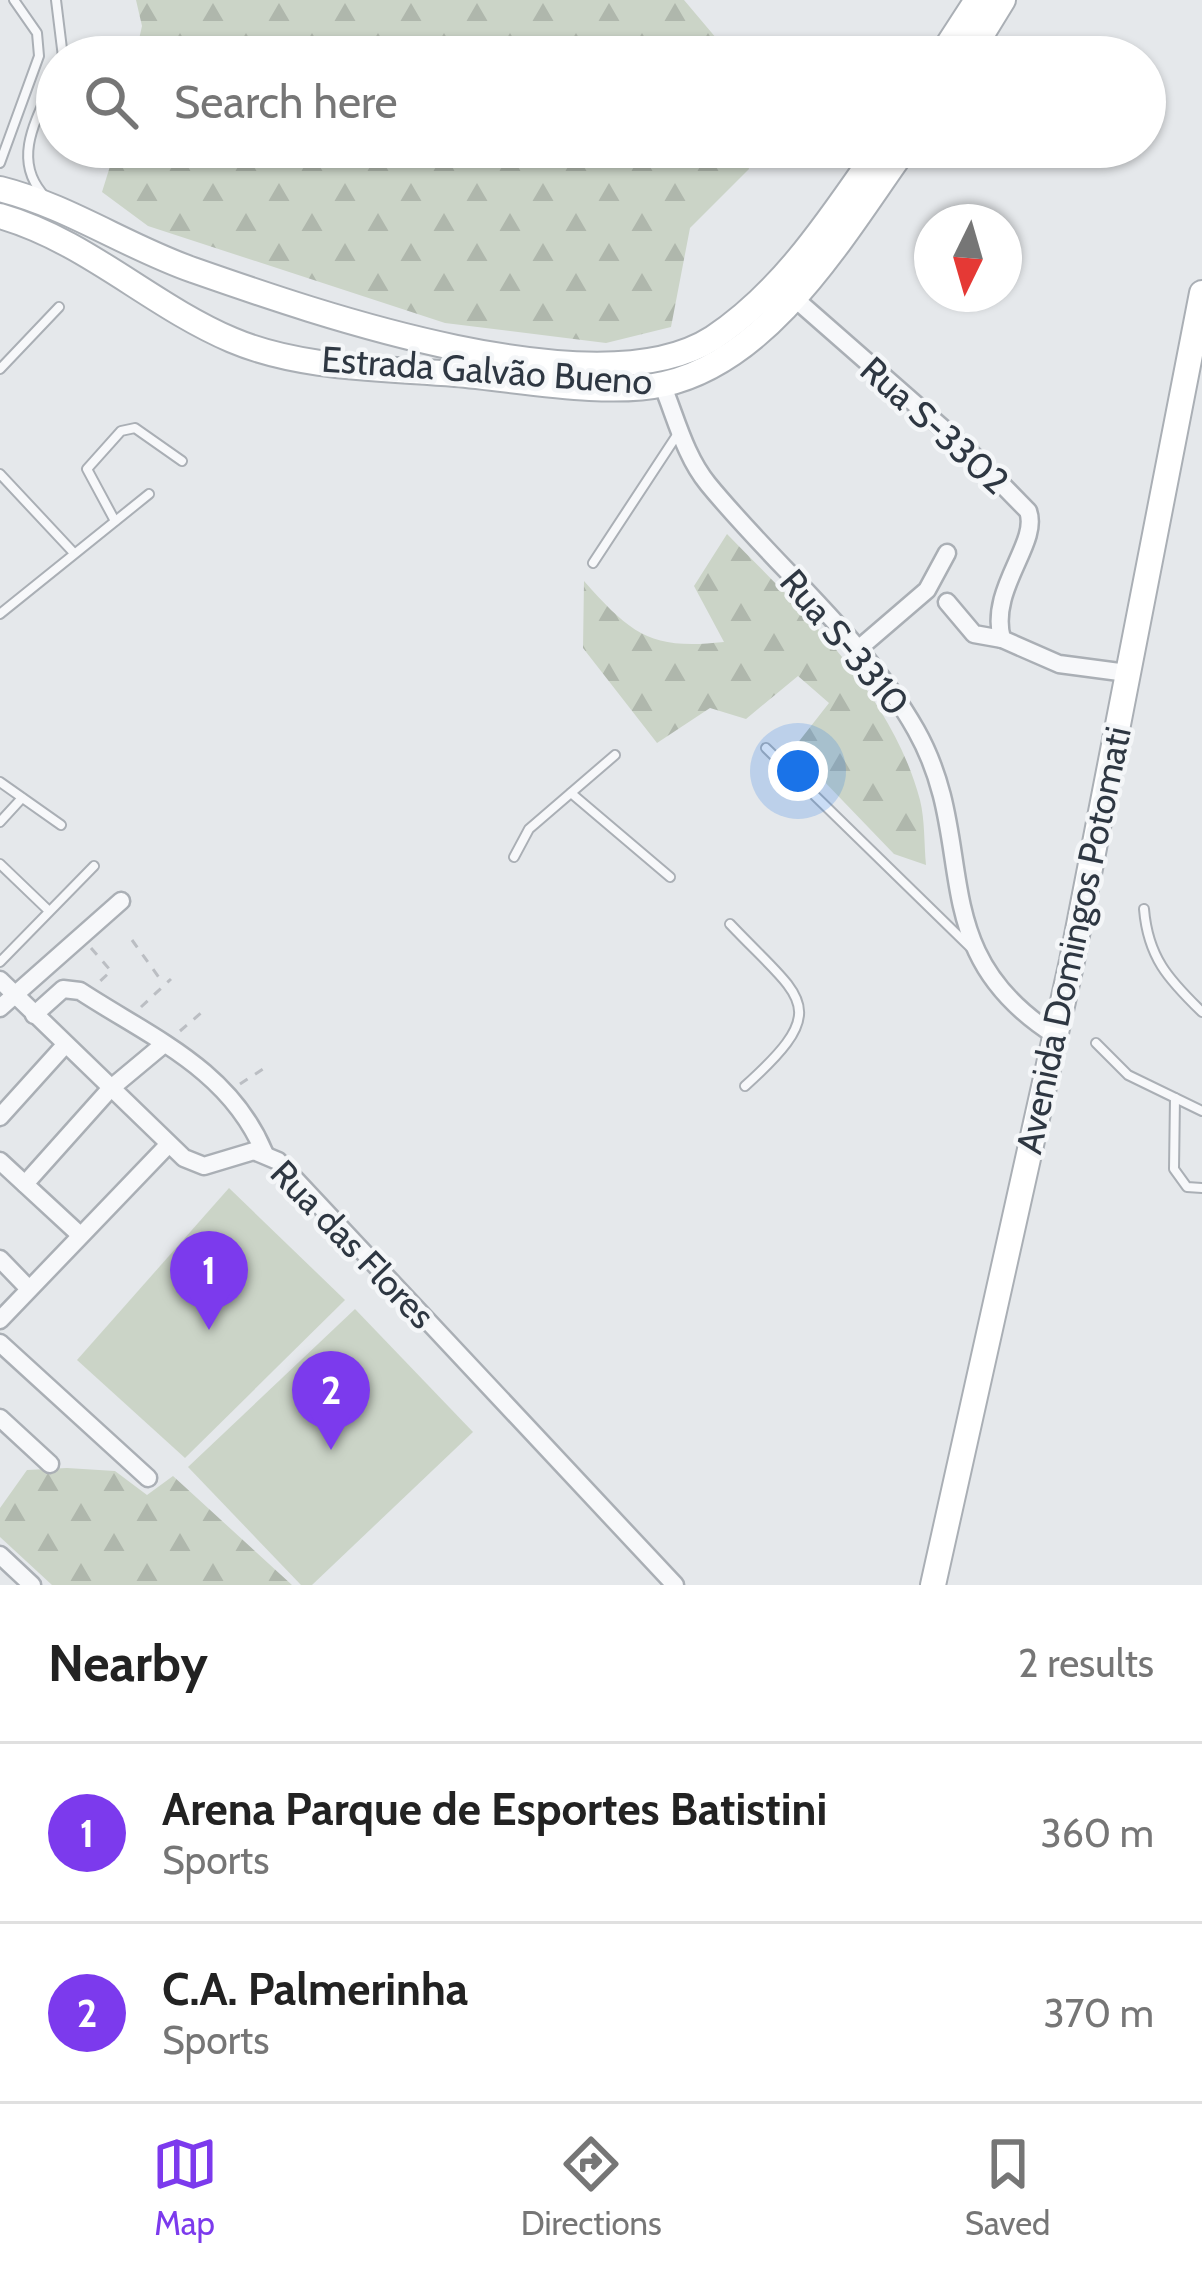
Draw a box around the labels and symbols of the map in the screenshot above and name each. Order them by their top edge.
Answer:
north arrow [914,204,1022,312]
street label: Estrada Galvão Bueno [320,336,654,404]
street label: Rua S-3302 [852,347,1018,503]
street label: Rua S-3310 [771,560,919,724]
street label: Avenida Domingos Potomati [1006,722,1140,1158]
your location [768,741,828,801]
street label: Rua das Flores [262,1151,444,1337]
pin: 1 [170,1231,248,1330]
pin: 2 [292,1351,370,1450]

